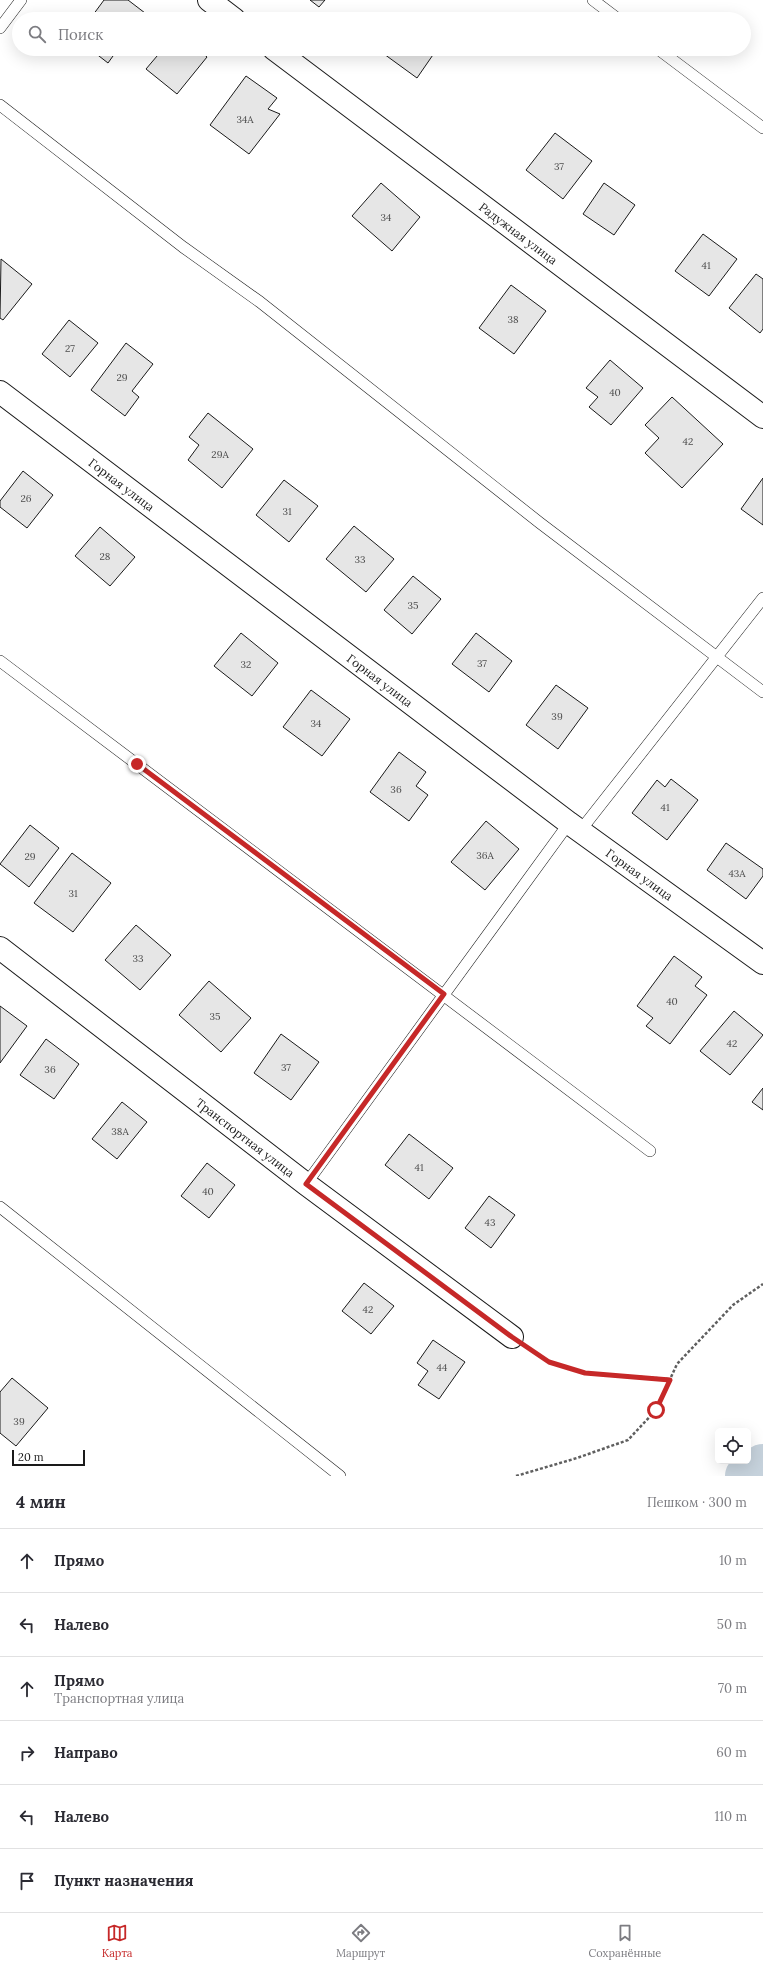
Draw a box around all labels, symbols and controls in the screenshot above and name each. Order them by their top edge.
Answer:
search box [12,12,751,56]
icon: search [26,23,48,45]
text: Поиск [58,25,103,44]
house number: 34А [236,113,254,126]
house number: 37 [554,160,564,173]
street label: Радужная улица [476,199,561,267]
house number: 34 [381,211,392,224]
house number: 41 [701,259,711,272]
house number: 38 [507,313,519,326]
house number: 27 [65,342,75,355]
house number: 29 [116,371,128,384]
house number: 40 [609,386,621,399]
house number: 42 [683,435,693,448]
house number: 29А [211,448,229,461]
street label: Горная улица [86,455,158,514]
house number: 26 [20,492,32,505]
house number: 31 [282,505,292,518]
house number: 28 [100,550,111,563]
house number: 33 [354,553,366,566]
house number: 35 [407,599,419,612]
street label: Горная улица [344,650,416,710]
house number: 37 [477,657,487,670]
house number: 32 [241,658,251,671]
house number: 39 [551,710,563,723]
house number: 34 [311,717,322,730]
route end [128,755,146,773]
house number: 36 [390,783,402,796]
house number: 41 [660,801,670,814]
street label: Горная улица [603,845,676,903]
house number: 36А [476,849,495,862]
house number: 29 [24,850,36,863]
house number: 43А [728,867,746,880]
house number: 31 [68,887,78,900]
house number: 33 [132,952,144,965]
house number: 40 [666,995,678,1008]
house number: 35 [209,1010,221,1023]
house number: 42 [727,1037,737,1050]
house number: 37 [281,1061,291,1074]
house number: 36 [44,1063,56,1076]
street label: Транспортная улица [193,1095,298,1180]
house number: 38А [111,1125,129,1138]
house number: 41 [414,1161,424,1174]
house number: 40 [202,1185,214,1198]
house number: 43 [485,1216,496,1229]
house number: 42 [363,1303,373,1316]
house number: 44 [437,1361,448,1374]
route start [647,1401,665,1419]
house number: 39 [13,1415,25,1428]
map controls [715,1428,751,1464]
button: locate [715,1428,751,1464]
scale bar [12,1448,85,1467]
text: 20 m [18,1450,43,1464]
text: 4 мин [16,1491,66,1513]
text: Пешком · 300 m [647,1494,747,1511]
icon: ahead [16,1550,38,1572]
text: Прямо [54,1551,104,1570]
text: 10 m [719,1552,747,1569]
icon: left [16,1614,38,1636]
text: Налево [54,1615,109,1634]
text: 50 m [717,1616,747,1633]
text: Прямо [54,1671,104,1690]
icon: ahead [16,1678,38,1700]
text: 70 m [718,1680,747,1697]
text: Транспортная улица [54,1690,184,1707]
icon: right [16,1742,38,1764]
text: Направо [54,1743,118,1762]
text: 60 m [716,1744,747,1761]
icon: left [16,1806,38,1828]
text: Налево [54,1807,109,1826]
text: 110 m [714,1808,747,1825]
icon: arrive [16,1870,38,1892]
text: Пункт назначения [54,1871,194,1890]
tab: Карта [102,1922,133,1960]
tab: Маршрут [336,1922,385,1960]
tab: Сохранённые [588,1922,661,1960]

